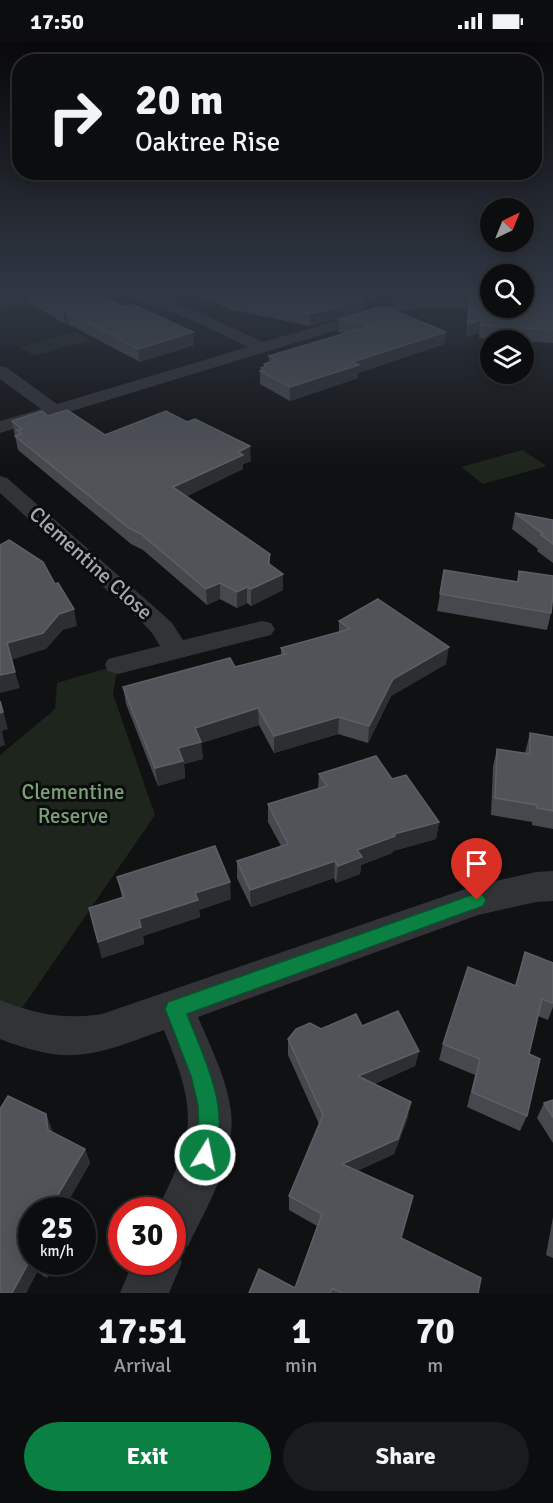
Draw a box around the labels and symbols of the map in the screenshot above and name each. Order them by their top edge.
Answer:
north arrow [480,198,534,252]
street label: Clementine Close [24,501,158,625]
park label: Clementine Reserve [21,779,125,829]
pin [451,838,502,900]
position arrow [173,1123,237,1187]
speed limit sign: 30 [108,1197,186,1275]

